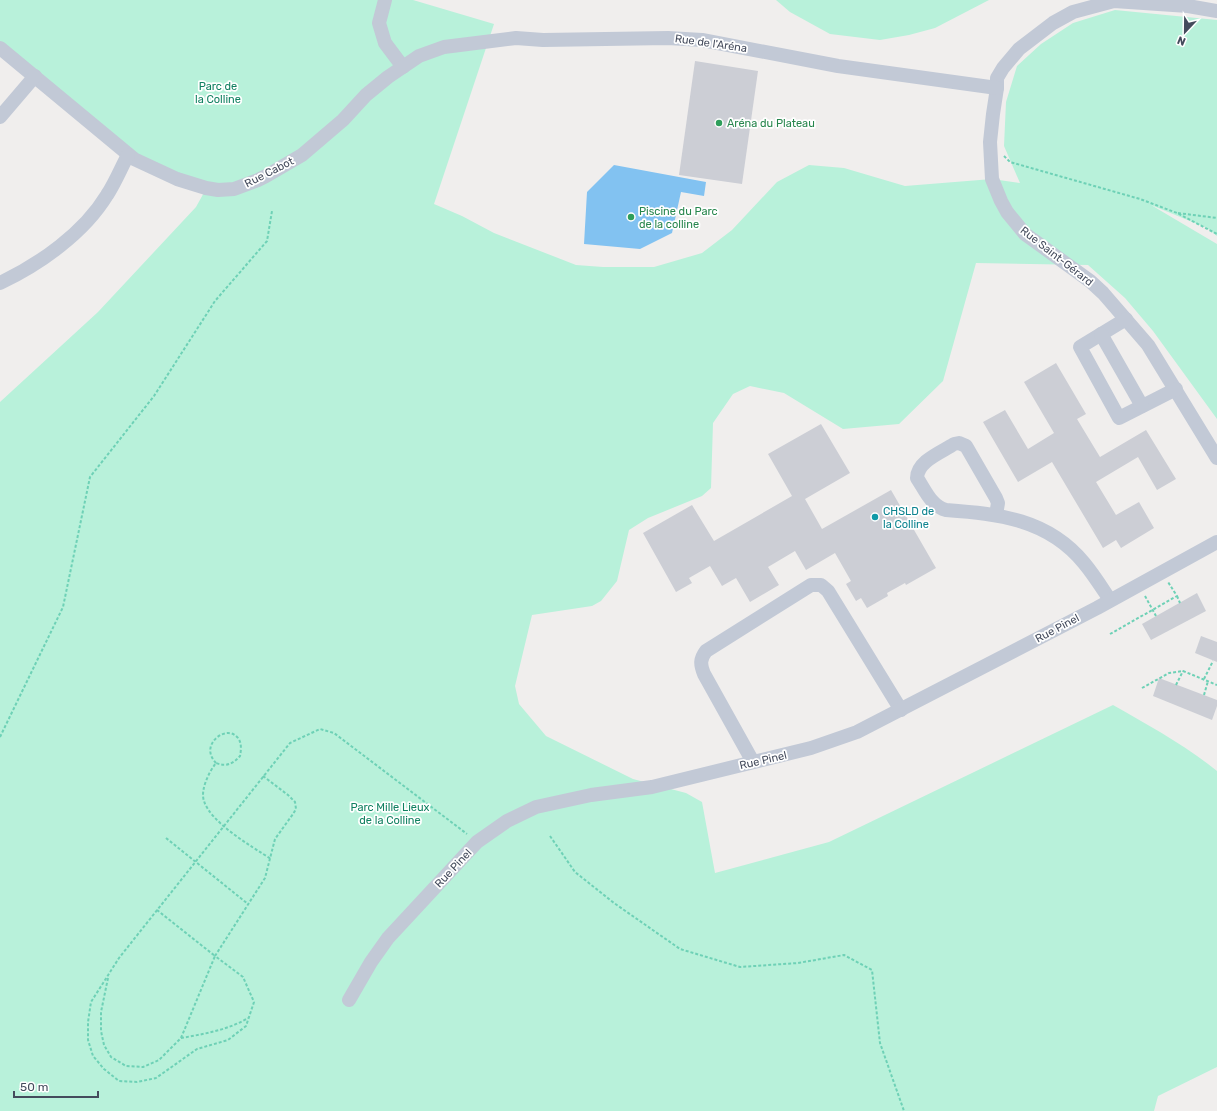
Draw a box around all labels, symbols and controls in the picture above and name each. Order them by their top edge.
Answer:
north arrow [1165,12,1205,52]
street label: Rue de l'Aréna [674,32,748,55]
text: N [1175,33,1188,48]
park label: Parc de la Colline [195,80,241,106]
place label: Aréna du Plateau [727,117,815,130]
marker: Aréna du Plateau [714,118,724,128]
street label: Rue Cabot [243,154,296,190]
place label: Piscine du Parc de la colline [639,205,718,231]
marker: Piscine du Parc de la colline [626,212,636,222]
street label: Rue Saint-Gérard [1018,224,1096,289]
place label: CHSLD de la Colline [883,505,934,531]
marker: CHSLD de la Colline [870,512,880,522]
street label: Rue Pinel [1033,611,1081,645]
street label: Rue Pinel [738,749,788,772]
park label: Parc Mille Lieux de la Colline [350,801,430,827]
street label: Rue Pinel [432,846,474,890]
scale bar [14,1073,98,1099]
text: 50 m [20,1080,48,1094]

